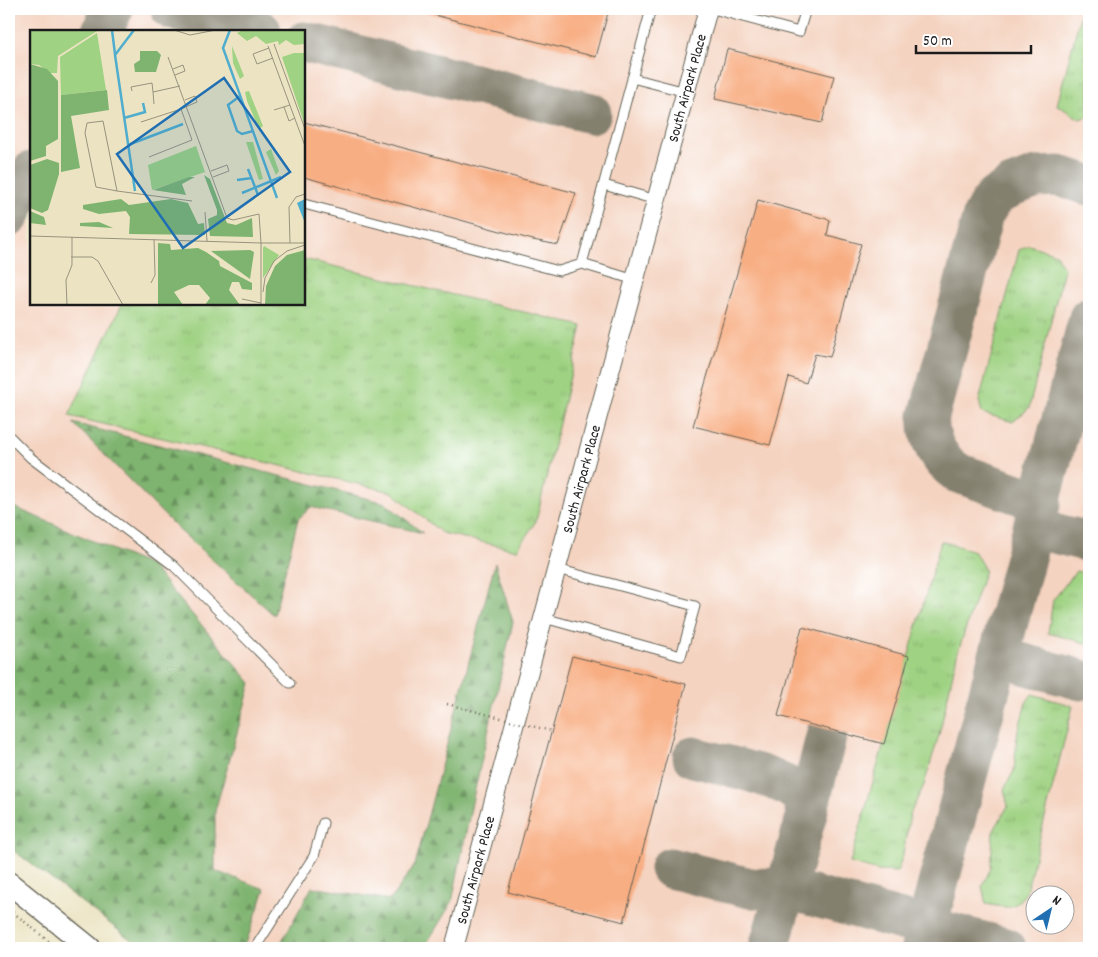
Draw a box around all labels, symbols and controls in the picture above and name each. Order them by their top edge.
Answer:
scale bar [916,22,1030,54]
inset map [30,30,305,305]
street label: South Airpark Place [663,31,714,145]
text: 50 m [923,31,952,53]
street label: South Airpark Place [558,422,608,536]
street label: South Airpark Place [452,813,502,927]
north arrow [1026,884,1076,934]
text: N [1048,891,1065,911]

